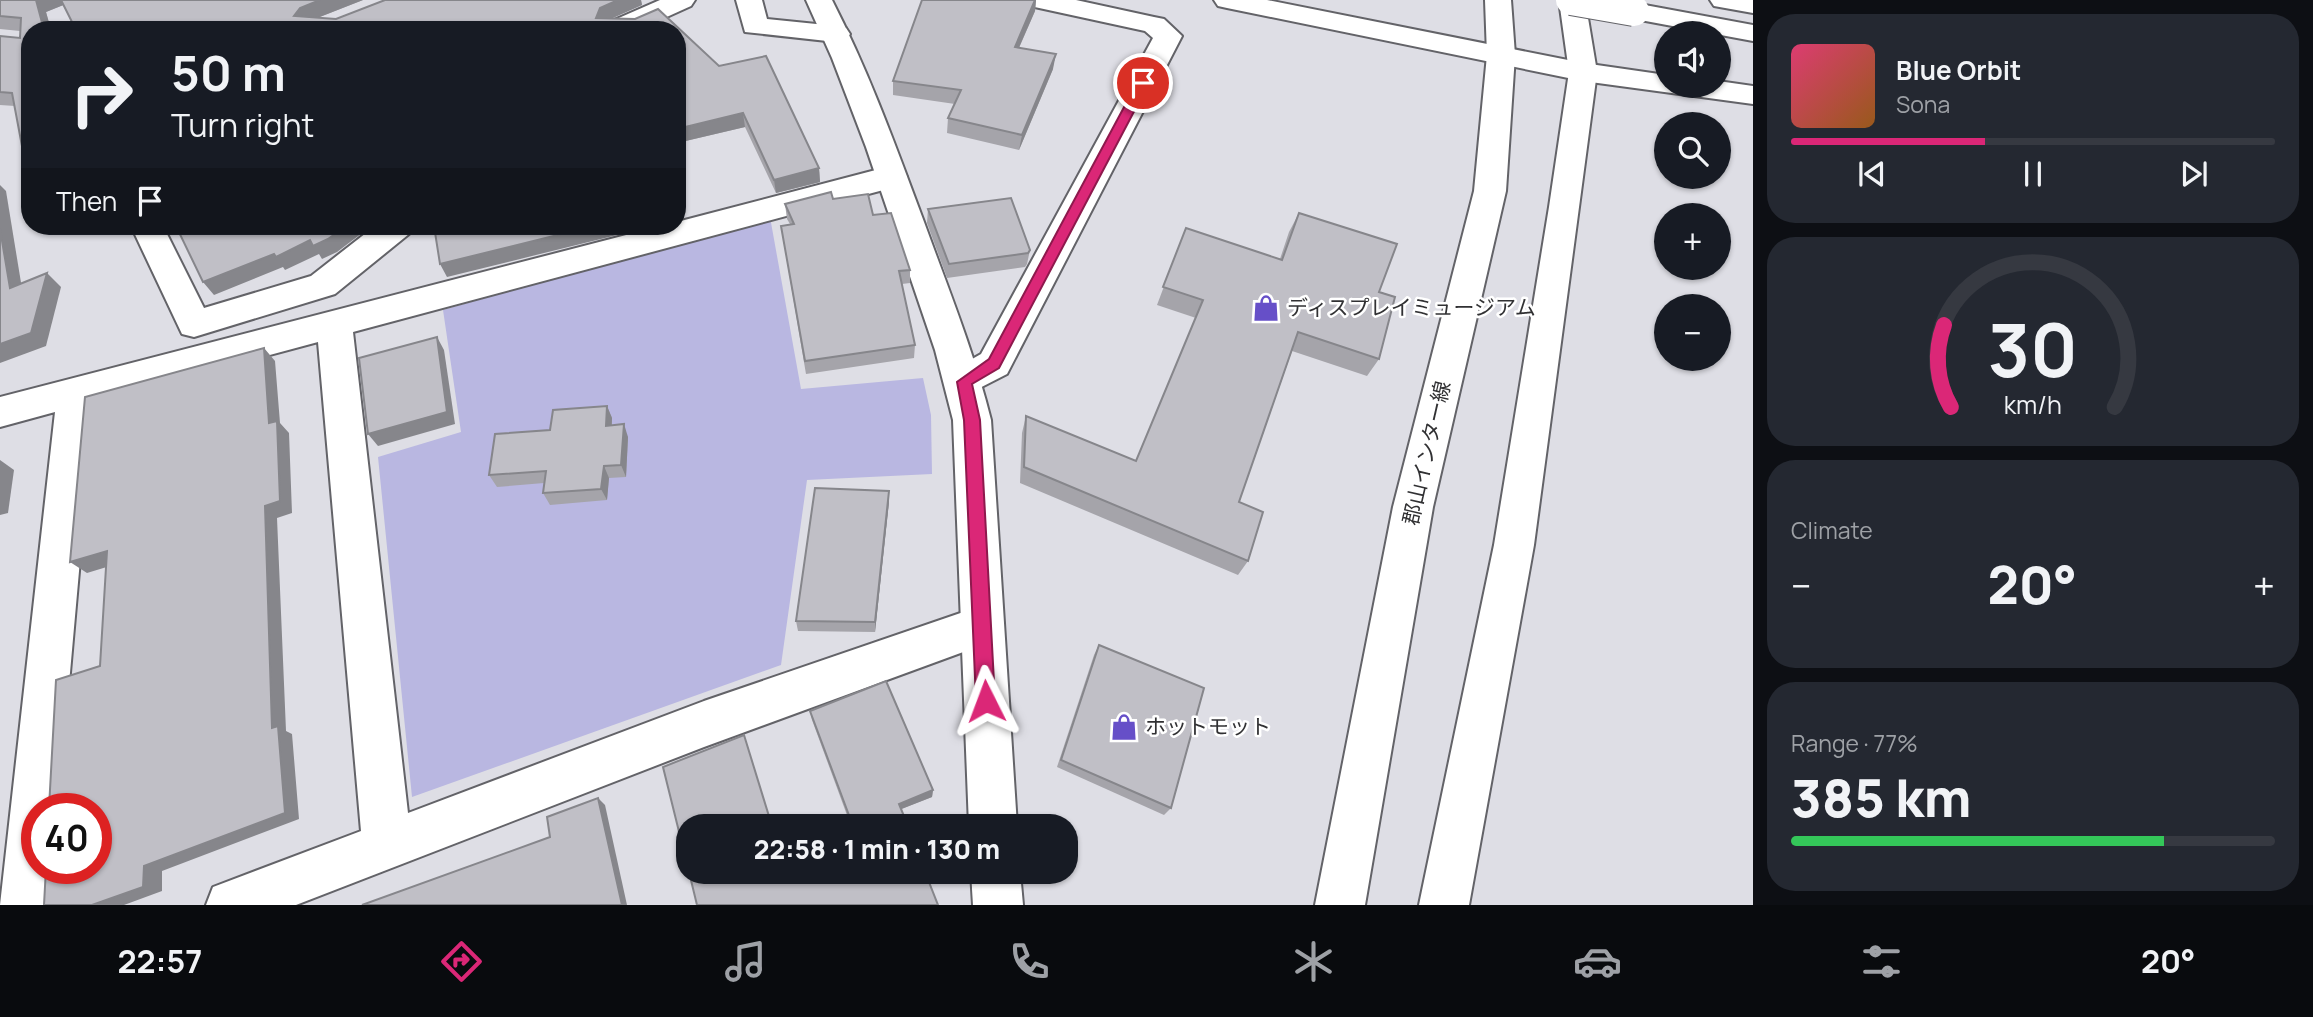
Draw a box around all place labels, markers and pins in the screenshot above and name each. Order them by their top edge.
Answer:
pin [1113,53,1173,113]
shop icon: ディスプレイミュージアム [1251,293,1281,323]
place label: ディスプレイミュージアム [1287,293,1536,321]
shop icon: ホットモット [1109,712,1139,742]
place label: ホットモット [1145,712,1271,740]

